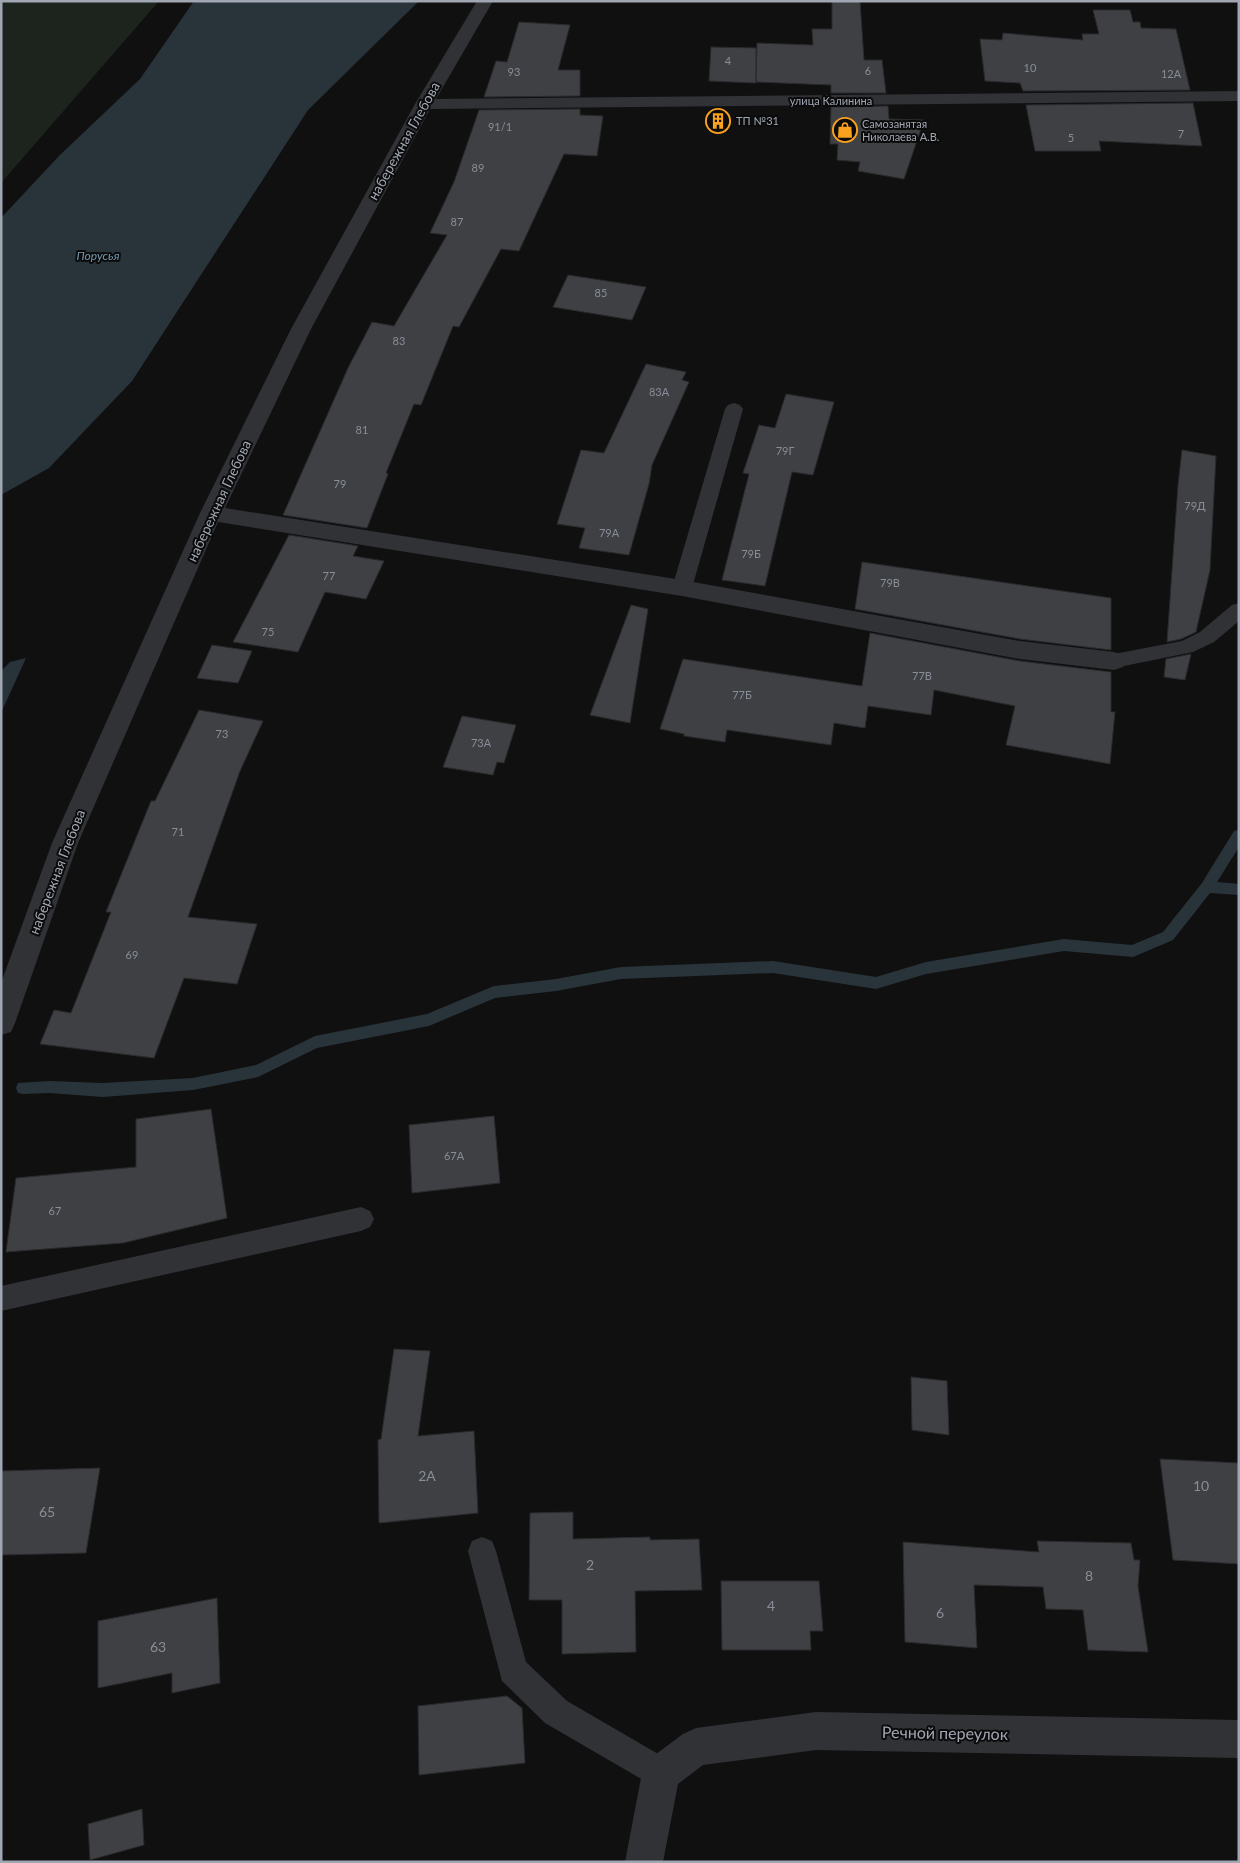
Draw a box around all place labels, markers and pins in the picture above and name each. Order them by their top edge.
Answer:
building icon: ТП №31 [705,108,731,134]
place label: ТП №31 [736,114,779,127]
shop icon: Самозанятая Николаева А.В. [832,117,858,143]
place label: Самозанятая Николаева А.В. [862,117,939,143]

